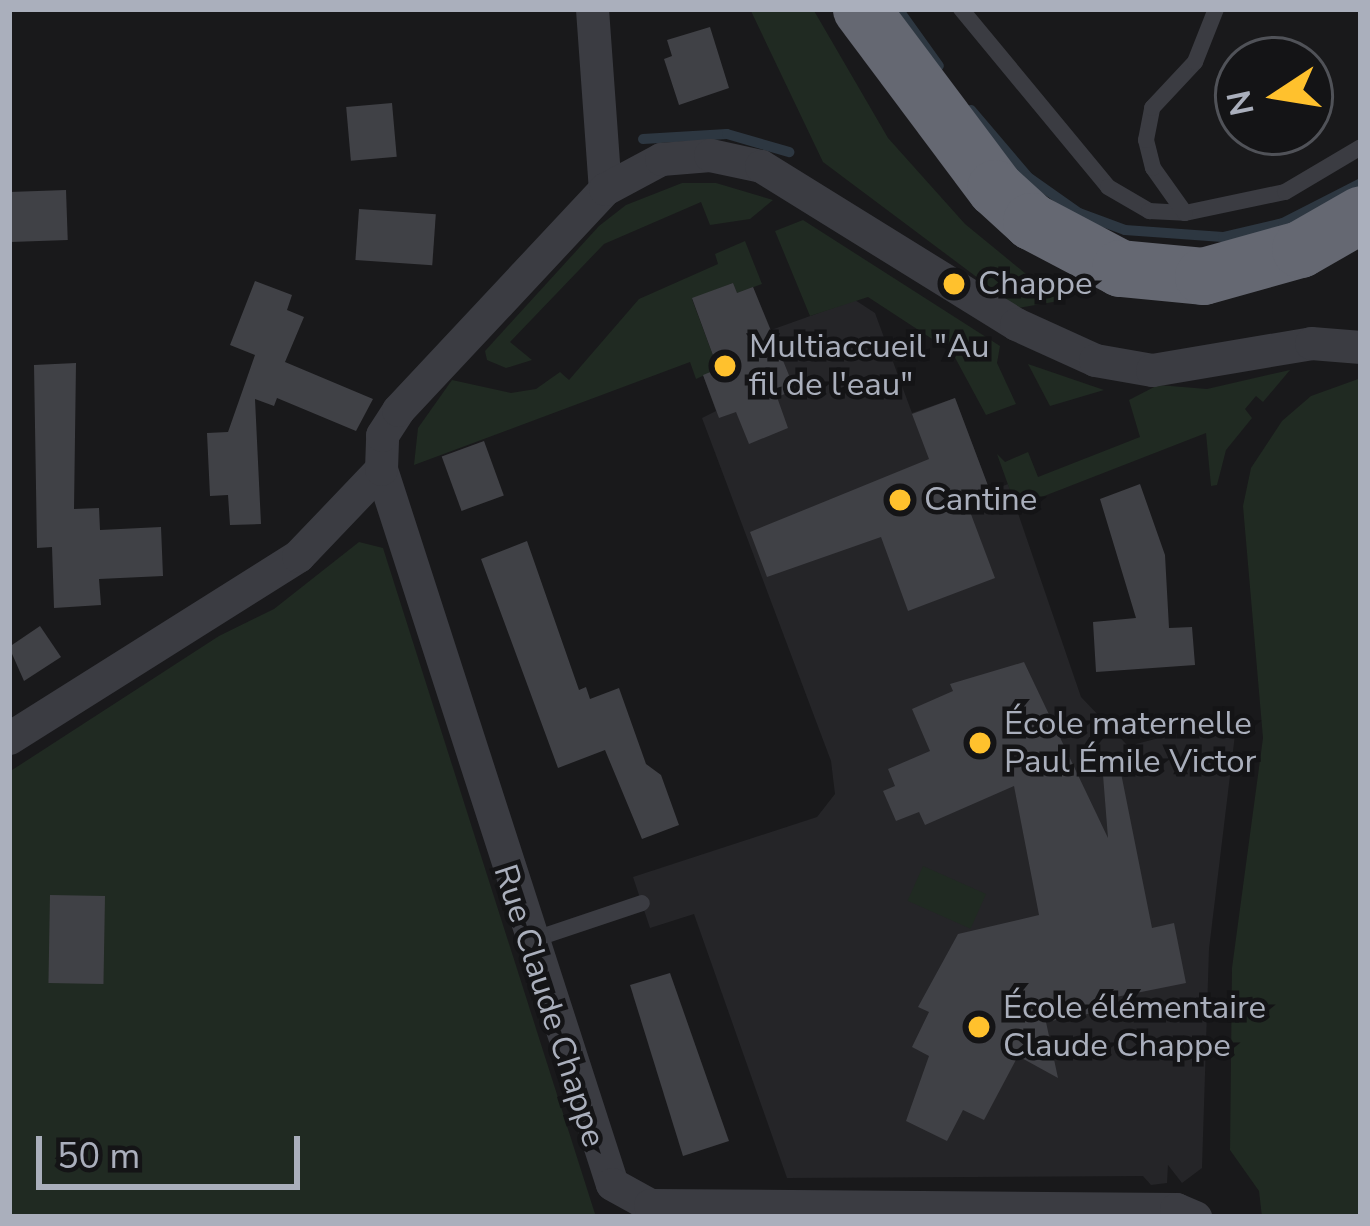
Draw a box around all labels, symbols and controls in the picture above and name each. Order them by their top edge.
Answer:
north arrow [1214,36,1334,156]
text: N [1217,86,1266,120]
place label: Chappe [978,264,1092,304]
marker: Chappe [941,271,967,297]
place label: Multiaccueil "Au fil de l'eau" [749,327,990,405]
marker: Multiaccueil "Au fil de l'eau" [712,353,738,379]
place label: Cantine [924,480,1037,520]
marker: Cantine [887,487,913,513]
place label: École maternelle Paul Émile Victor [1004,704,1256,782]
marker: École maternelle Paul Émile Victor [967,730,993,756]
street label: Rue Claude Chappe [485,860,613,1152]
place label: École élémentaire Claude Chappe [1003,988,1266,1066]
marker: École élémentaire Claude Chappe [966,1014,992,1040]
scale bar [42,1112,306,1186]
text: 50 m [57,1132,140,1181]

